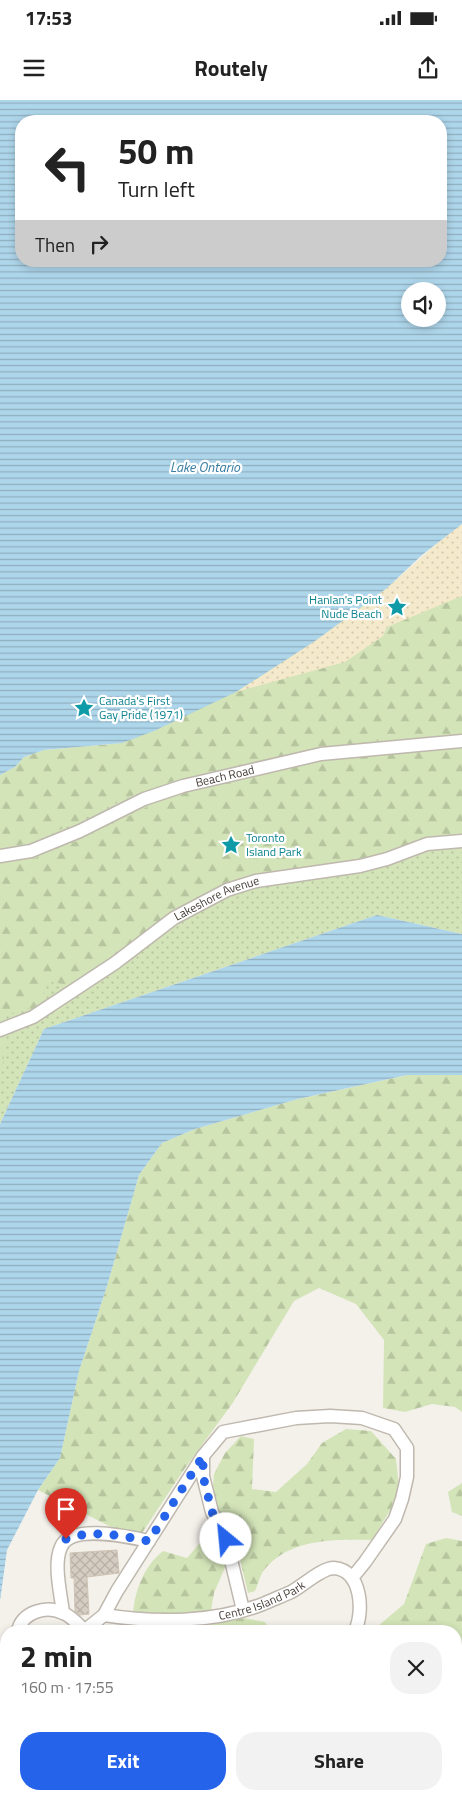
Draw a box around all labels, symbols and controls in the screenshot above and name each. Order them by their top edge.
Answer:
text: 17:53 [25,3,72,32]
text: Routely [194,51,268,85]
icon: menu [20,54,48,82]
icon: share [414,54,442,82]
text: 50 m [118,124,194,178]
icon: left [35,135,100,200]
text: Turn left [118,172,195,206]
text: Then [35,230,75,259]
icon: right [85,230,113,258]
map controls [401,282,446,327]
button: sound [401,282,446,327]
water label: Lake Ontario [170,456,241,477]
place label: Hanlan's Point Nude Beach [309,590,383,623]
place icon: Hanlan's Point Nude Beach [386,596,408,618]
place label: Canada's First Gay Pride (1971) [99,691,183,724]
place icon: Canada's First Gay Pride (1971) [73,697,95,719]
street label: Beach Road [193,760,256,792]
place label: Toronto Island Park [246,828,302,861]
place icon: Toronto Island Park [220,834,242,856]
street label: Lakeshore Avenue [170,871,261,925]
pin [45,1488,87,1539]
icon: arrive [52,1495,80,1523]
position arrow [199,1512,251,1564]
street label: Centre Island Park [217,1575,309,1625]
text: 2 min [20,1633,93,1679]
button: close [390,1642,442,1694]
text: 160 m · 17:55 [20,1675,114,1699]
button: Exit [20,1732,226,1790]
button: Share [236,1732,442,1790]

